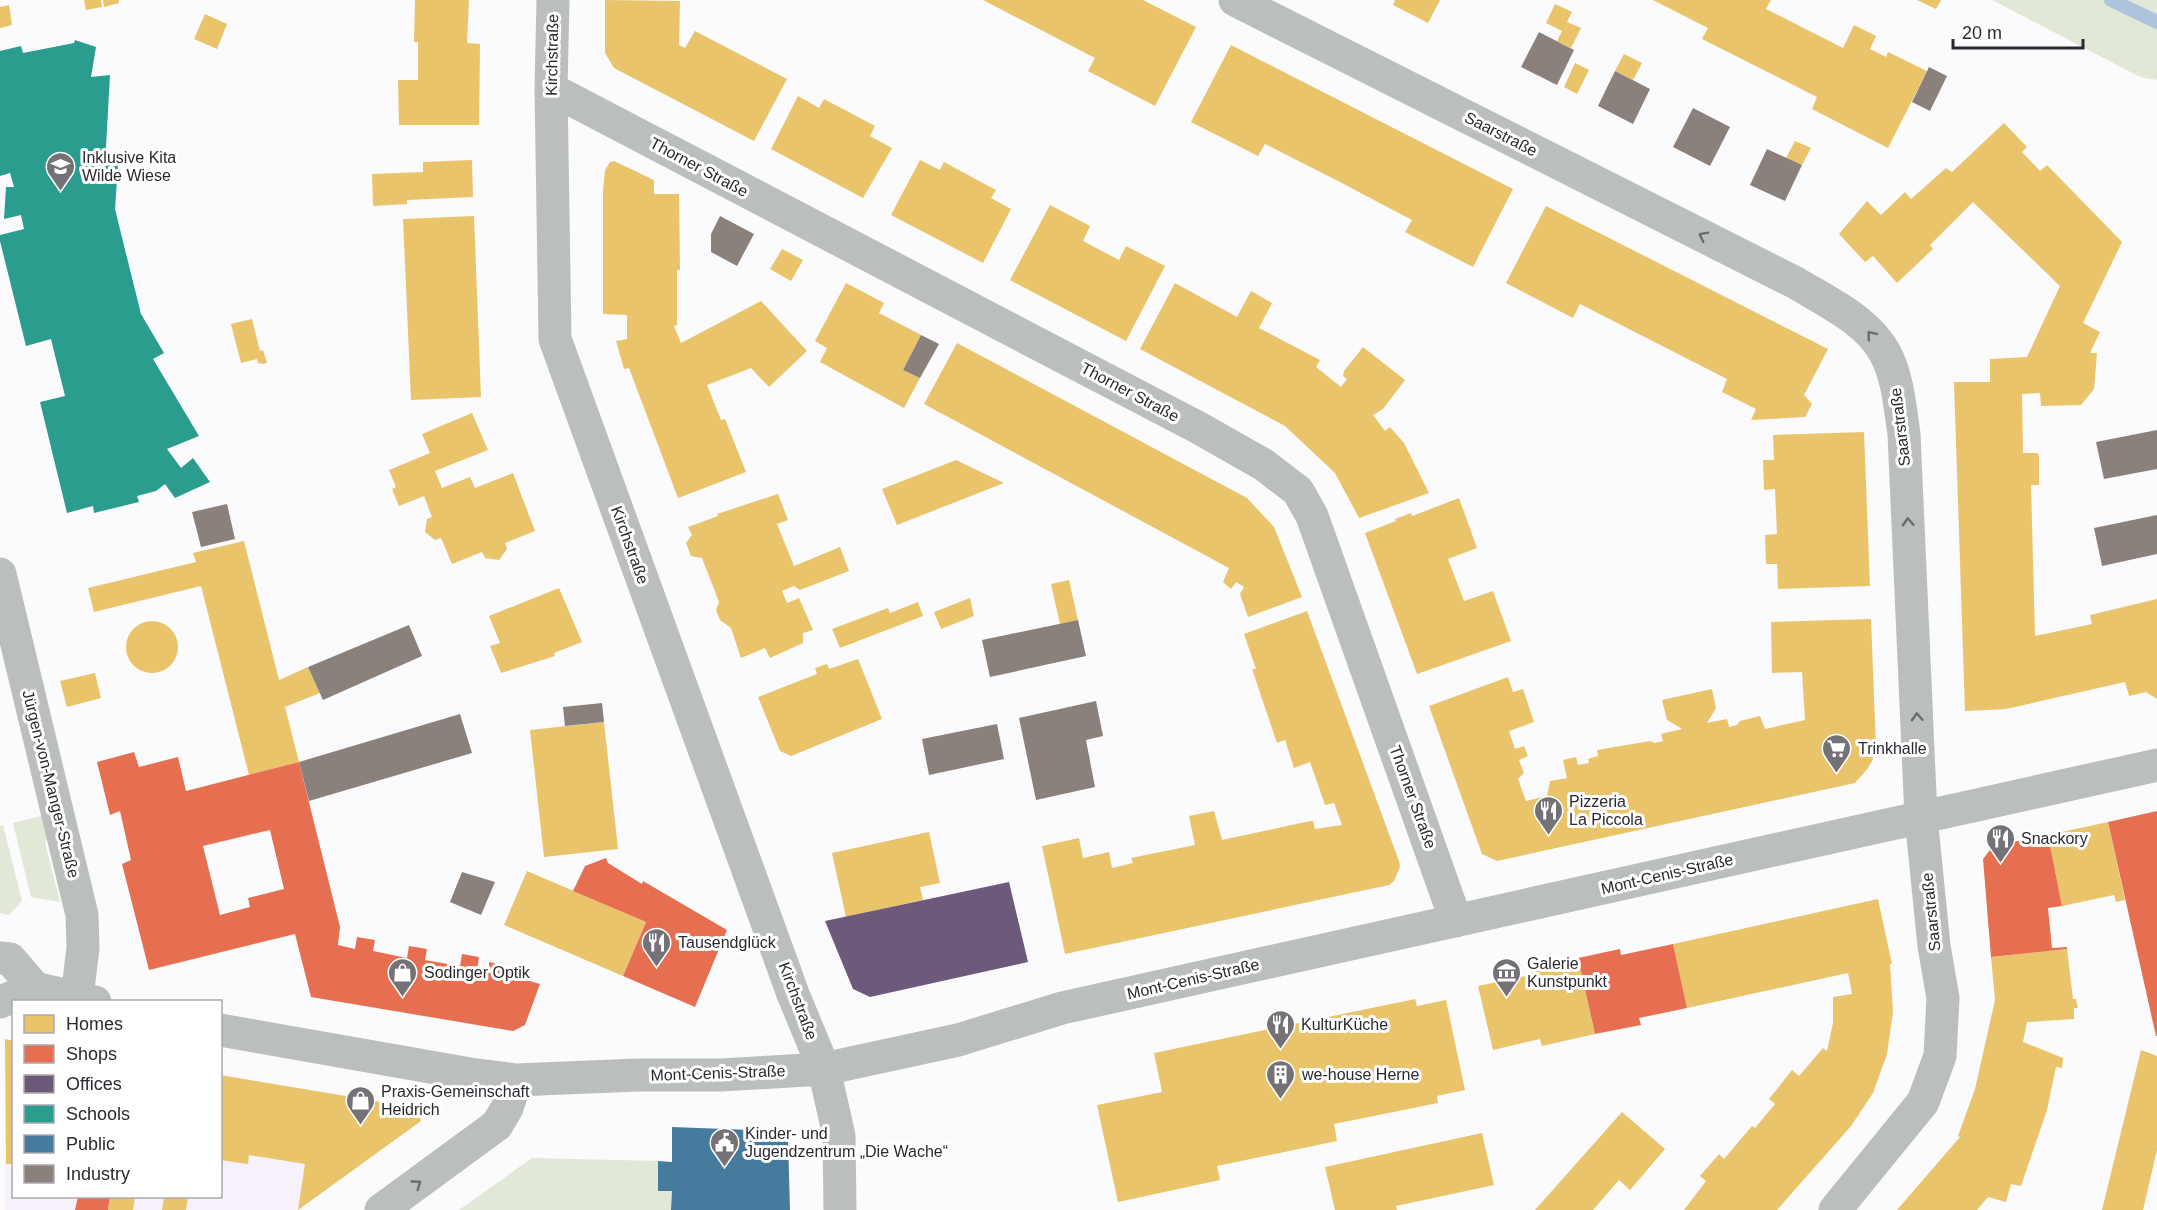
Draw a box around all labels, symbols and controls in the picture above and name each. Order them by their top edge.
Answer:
scale bar [1953,12,2084,50]
street label: Kirchstraße [543,14,561,96]
text: 20 m [1962,23,2002,43]
street label: Saarstraße [1462,108,1540,160]
street label: Thorner Straße [647,134,751,200]
place label: Inklusive Kita Wilde Wiese [82,149,176,184]
school or university icon: Inklusive Kita Wilde Wiese [45,150,77,192]
one-way arrow [1699,232,1710,243]
one-way arrow [1867,331,1878,342]
street label: Thorner Straße [1078,359,1182,425]
street label: Saarstraße [1887,387,1913,467]
street label: Kirchstraße [608,504,652,586]
one-way arrow [1901,517,1914,526]
street label: Jürgen-von-Manger-Straße [19,688,83,880]
one-way arrow [1910,712,1923,721]
supermarket icon: Trinkhalle [1821,732,1853,774]
place label: Trinkhalle [1858,740,1927,757]
street label: Thorner Straße [1386,743,1440,851]
place label: Pizzeria La Piccola [1569,793,1643,828]
restaurant icon: Pizzeria La Piccola [1532,794,1564,836]
restaurant icon: Snackory [1984,822,2016,864]
place label: Snackory [2021,830,2088,847]
street label: Mont-Cenis-Straße [1599,850,1735,897]
street label: Saarstraße [1918,872,1944,952]
restaurant icon: Tausendglück [641,926,673,968]
place label: Tausendglück [678,934,777,951]
street label: Mont-Cenis-Straße [1125,955,1261,1002]
place label: Galerie Kunstpunkt [1527,955,1608,990]
shop icon: Sodinger Optik [387,956,419,998]
museum icon: Galerie Kunstpunkt [1490,956,1522,998]
street label: Kirchstraße [775,960,821,1042]
place label: Sodinger Optik [424,964,531,981]
legend [12,1000,222,1198]
restaurant icon: KulturKüche [1264,1008,1296,1050]
text: Homes [66,1014,123,1034]
place label: KulturKüche [1301,1016,1388,1033]
text: Shops [66,1044,117,1064]
building icon: we-house Herne [1265,1058,1297,1100]
street label: Mont-Cenis-Straße [650,1062,786,1084]
place label: we-house Herne [1301,1066,1420,1083]
text: Offices [66,1074,122,1094]
place label: Praxis-Gemeinschaft Heidrich [381,1083,530,1118]
shop icon: Praxis-Gemeinschaft Heidrich [344,1084,376,1126]
text: Schools [66,1104,130,1124]
place label: Kinder- und Jugendzentrum „Die Wache“ [745,1125,948,1160]
public building icon: Kinder- und Jugendzentrum „Die Wache“ [708,1126,740,1168]
text: Public [66,1134,115,1154]
text: Industry [66,1164,130,1184]
one-way arrow [410,1180,421,1191]

